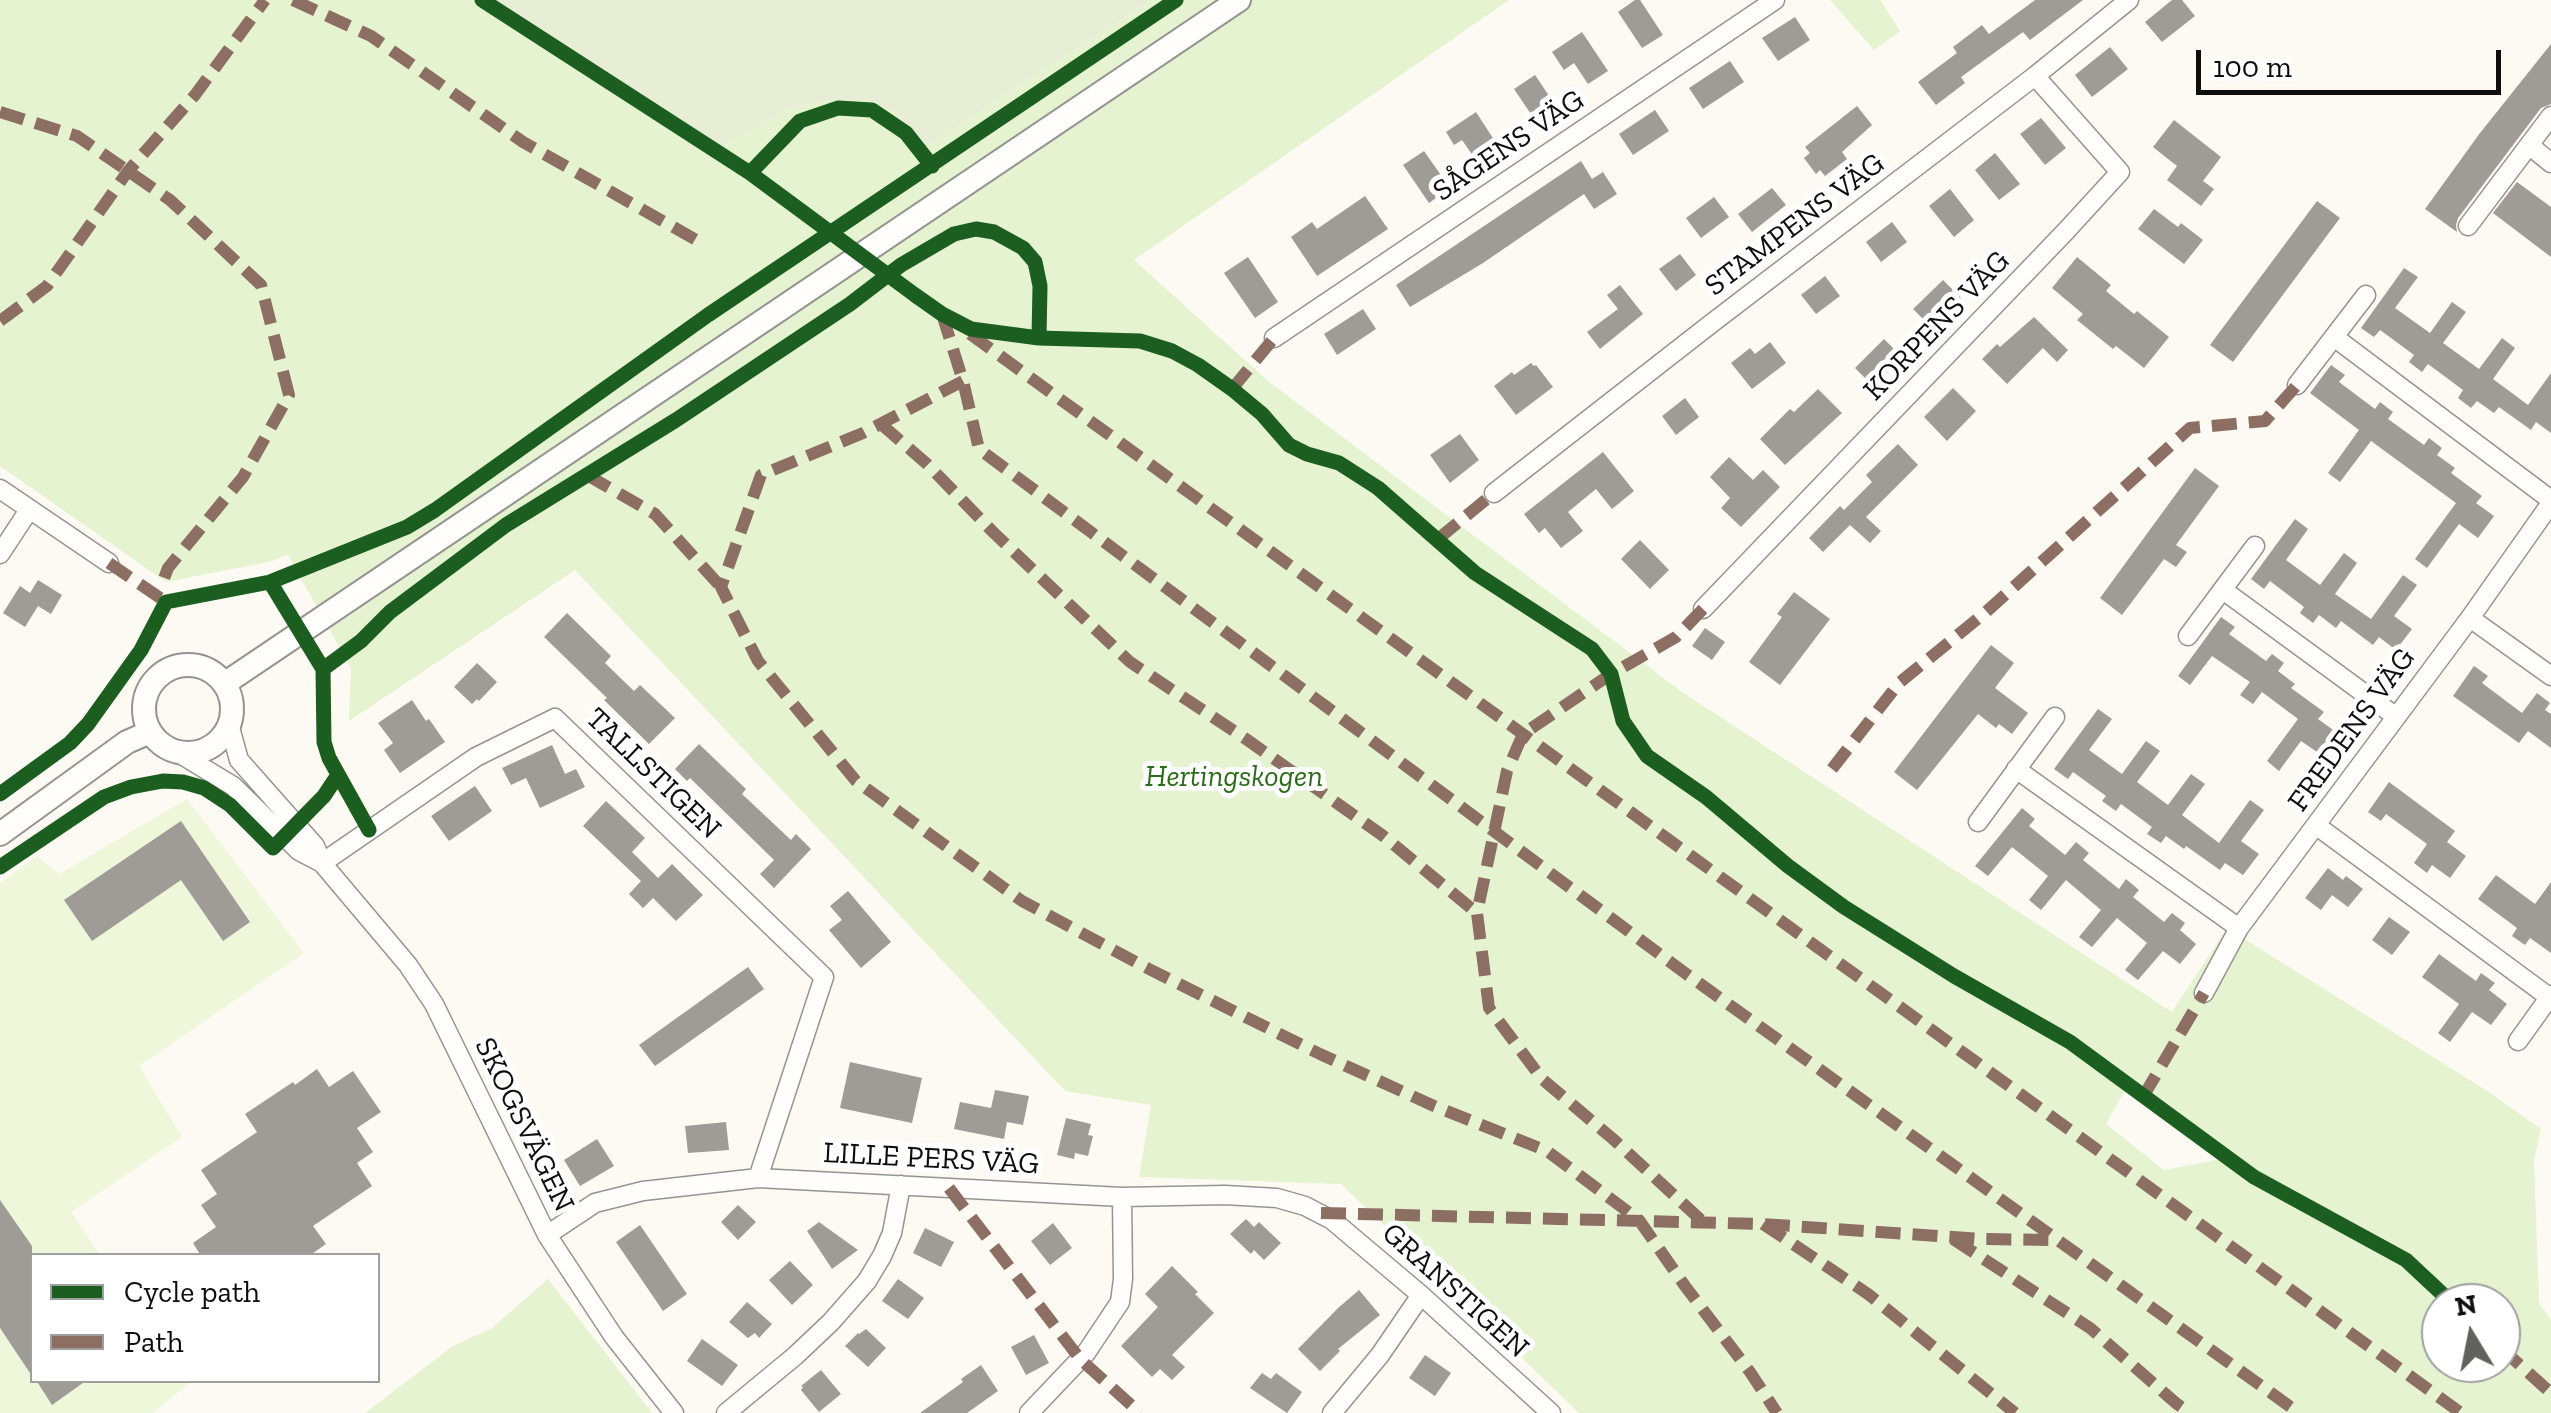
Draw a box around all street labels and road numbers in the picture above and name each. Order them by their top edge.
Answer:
street label: SÅGENS VÄG [1427,82,1591,210]
street label: STAMPENS VÄG [1698,146,1892,304]
street label: KORPENS VÄG [1856,243,2018,409]
street label: FREDENS VÄG [2281,641,2423,819]
street label: TALLSTIGEN [578,701,728,847]
street label: SKOGSVÄGEN [466,1032,582,1218]
street label: LILLE PERS VÄG [822,1135,1040,1183]
street label: GRANSTIGEN [1374,1216,1536,1366]

